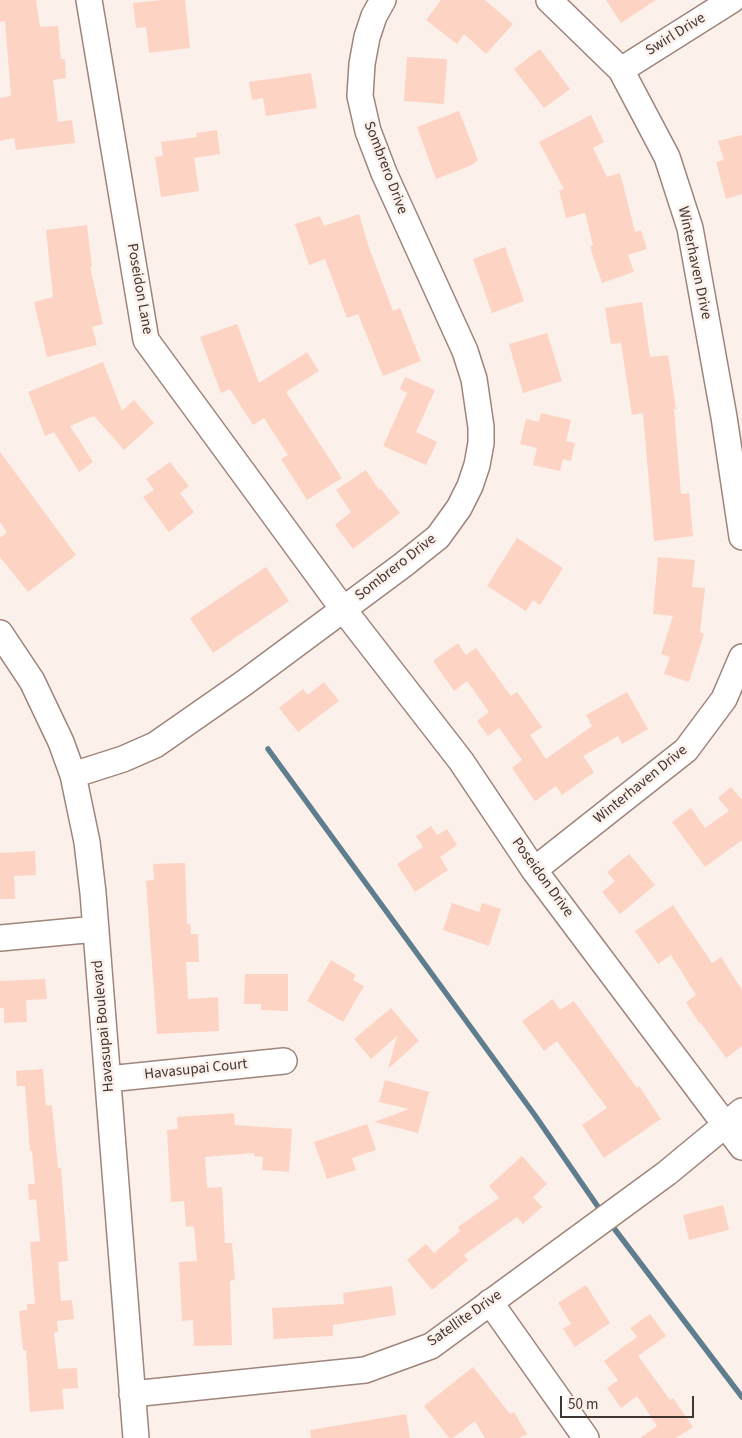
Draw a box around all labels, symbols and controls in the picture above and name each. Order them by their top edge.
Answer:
street label: Swirl Drive [643,10,709,60]
street label: Sombrero Drive [359,119,411,217]
street label: Winterhaven Drive [673,205,715,321]
street label: Poseidon Lane [122,242,156,336]
street label: Sombrero Drive [352,531,440,605]
street label: Winterhaven Drive [591,742,691,828]
street label: Poseidon Drive [507,835,577,921]
street label: Havasupai Boulevard [89,959,119,1093]
street label: Havasupai Court [144,1056,248,1084]
street label: Satellite Drive [424,1287,506,1351]
scale bar [562,1386,696,1418]
text: 50 m [568,1394,598,1415]

